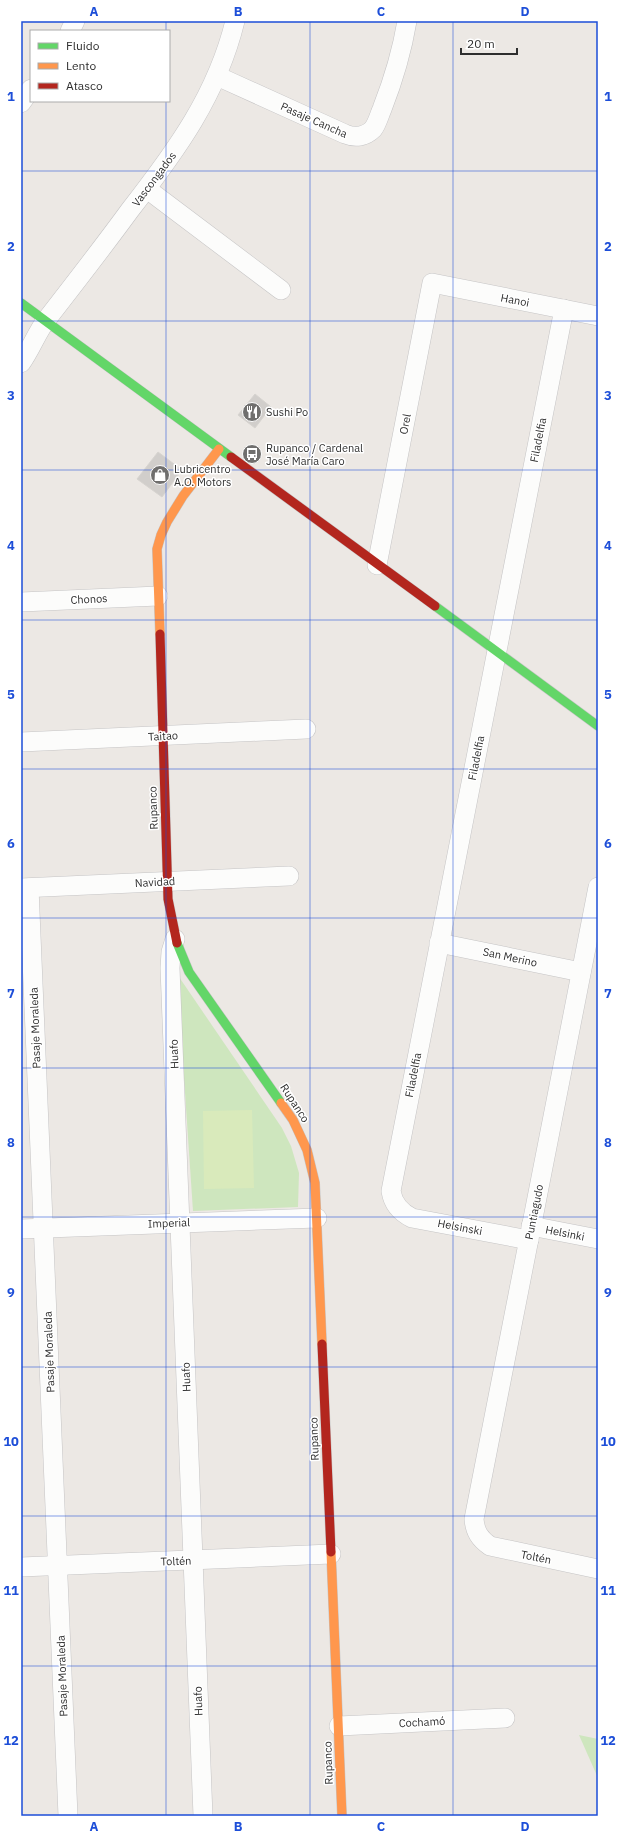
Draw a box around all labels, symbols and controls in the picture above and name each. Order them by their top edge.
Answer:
text: A [90,3,99,20]
text: B [234,3,243,20]
text: C [377,3,386,20]
text: D [520,3,530,20]
legend [30,30,170,102]
scale bar [461,30,517,56]
text: 20 m [467,36,495,51]
text: Fluido [66,38,100,53]
text: Lento [66,58,96,73]
text: Atasco [66,78,103,93]
text: 1 [7,88,15,105]
text: 1 [604,88,612,105]
street label: Pasaje Cancha [278,99,350,141]
street label: Vascongados [129,149,179,209]
text: 2 [7,238,15,255]
text: 2 [604,238,612,255]
street label: Hanoi [500,290,530,310]
text: 3 [7,387,15,404]
text: 3 [604,387,612,404]
restaurant icon: Sushi Po [241,401,263,423]
place label: Sushi Po [266,405,308,419]
street label: Orel [396,412,414,436]
street label: Filadelfia [527,416,549,464]
place label: Rupanco / Cardenal José María Caro [266,441,363,468]
bus stop icon: Rupanco / Cardenal José María Caro [241,443,263,465]
place label: Lubricentro A.O. Motors [174,462,231,489]
shop icon: Lubricentro A.O. Motors [149,464,171,486]
text: 4 [7,537,15,554]
text: 4 [604,537,612,554]
street label: Chonos [70,591,108,607]
text: 5 [7,686,15,703]
text: 5 [604,686,612,703]
street label: Taitao [148,728,178,744]
street label: Filadelfia [465,734,487,782]
street label: Rupanco [145,786,161,830]
text: 6 [7,835,15,852]
text: 6 [604,835,612,852]
street label: Navidad [134,874,176,890]
street label: San Merino [482,944,538,970]
text: 7 [7,985,15,1002]
text: 7 [604,985,612,1002]
street label: Pasaje Moraleda [27,987,43,1069]
street label: Huafo [166,1039,182,1069]
street label: Filadelfia [402,1051,424,1099]
street label: Rupanco [277,1081,313,1125]
text: 8 [7,1134,15,1151]
text: 8 [604,1134,612,1151]
street label: Puntiagudo [522,1183,546,1241]
street label: Imperial [148,1215,190,1231]
street label: Helsinski [437,1216,483,1238]
street label: Helsinki [544,1222,586,1244]
text: 9 [7,1284,15,1301]
text: 9 [604,1284,612,1301]
street label: Pasaje Moraleda [41,1311,57,1393]
street label: Huafo [178,1362,194,1392]
street label: Rupanco [306,1417,322,1461]
text: 10 [3,1433,19,1450]
text: 10 [600,1433,616,1450]
street label: Toltén [520,1547,552,1567]
street label: Toltén [160,1553,192,1569]
text: 11 [3,1582,19,1599]
text: 11 [600,1582,616,1599]
street label: Pasaje Moraleda [54,1635,70,1717]
street label: Huafo [190,1686,206,1716]
street label: Cochamó [398,1714,446,1730]
text: 12 [3,1732,19,1749]
text: 12 [600,1732,616,1749]
street label: Rupanco [320,1741,336,1785]
text: A [90,1818,99,1835]
text: B [234,1818,243,1835]
text: C [377,1818,386,1835]
text: D [520,1818,530,1835]

